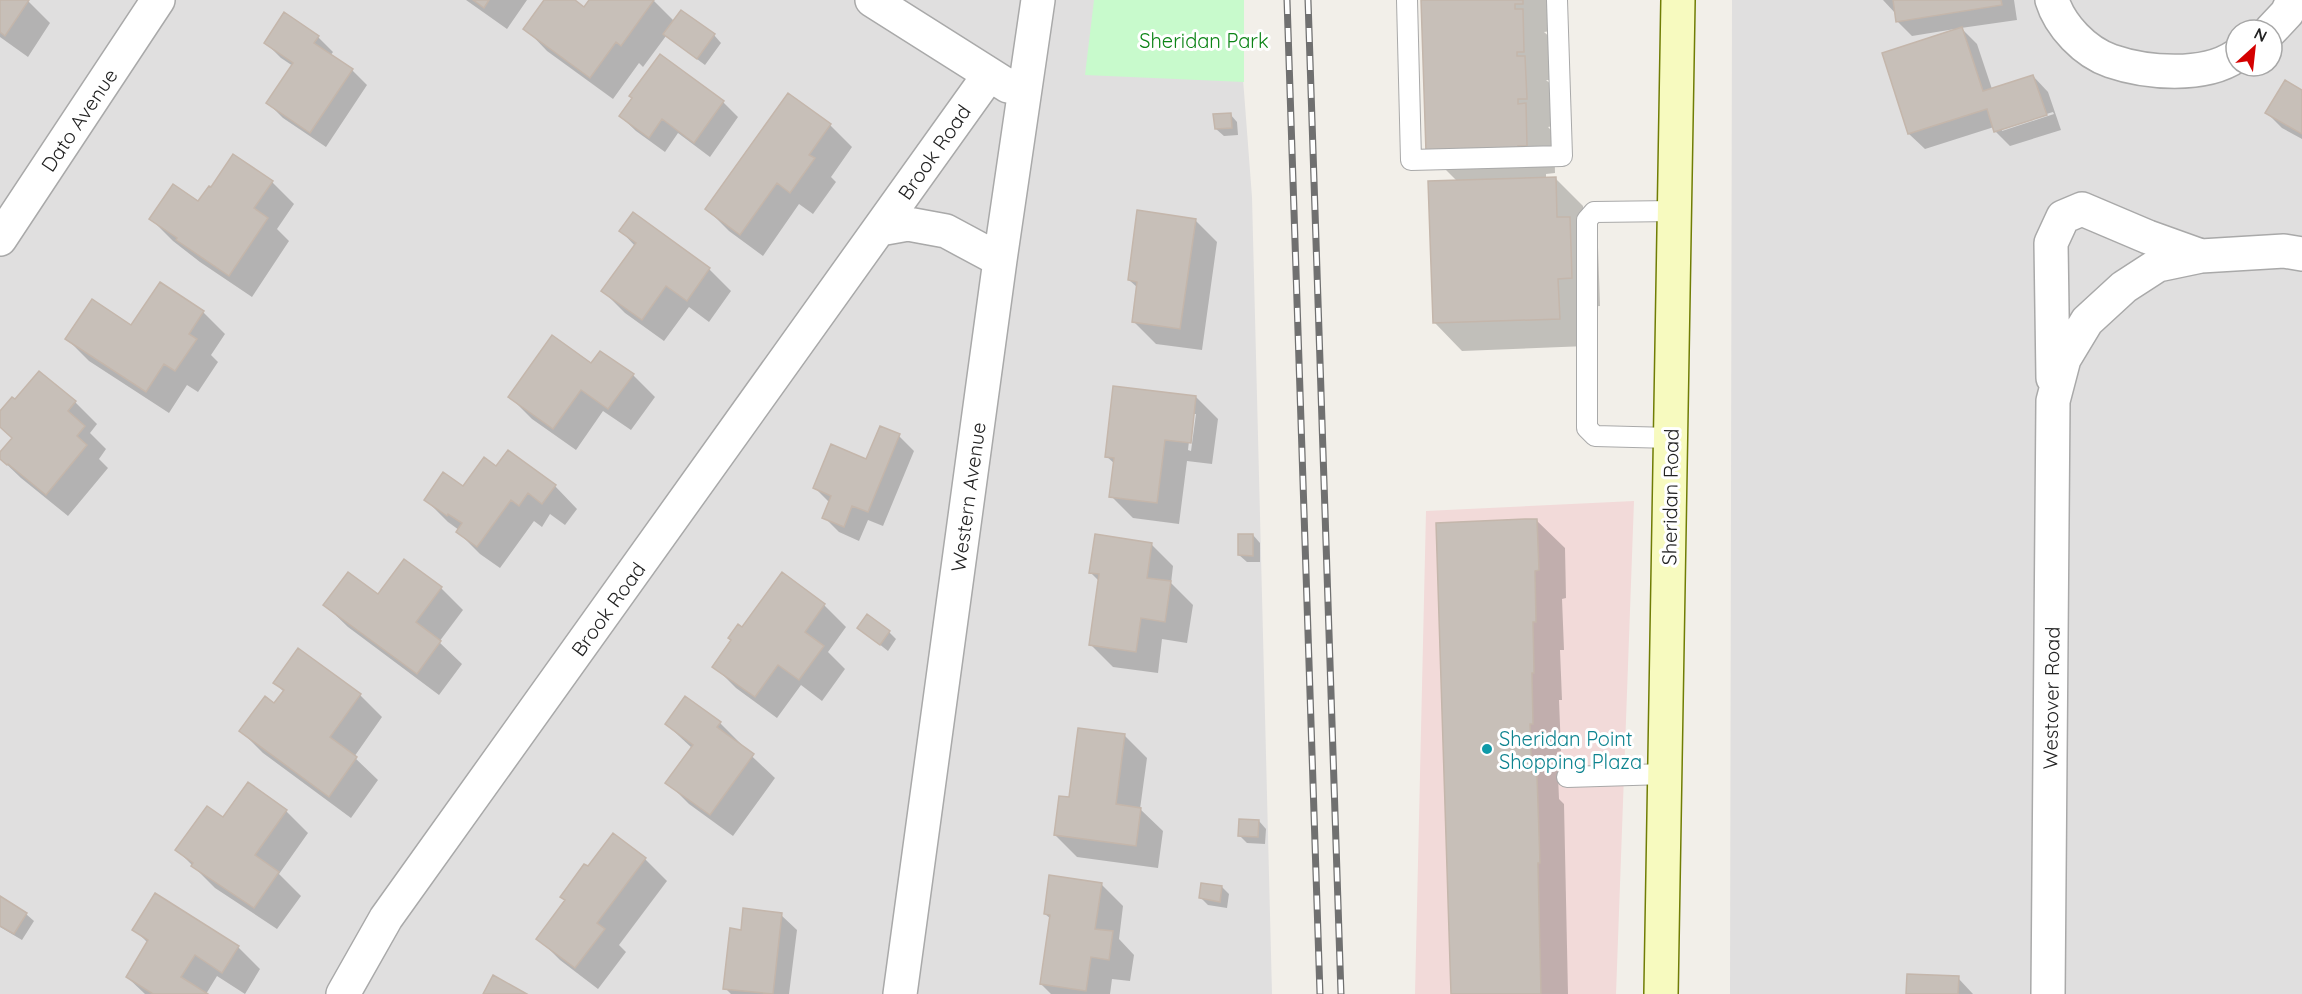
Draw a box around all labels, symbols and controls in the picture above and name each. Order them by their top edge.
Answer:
north arrow [2224,18,2284,78]
text: N [2251,23,2271,46]
park label: Sheridan Park [1139,28,1269,53]
street label: Dato Avenue [35,64,123,176]
street label: Brook Road [892,100,976,204]
street label: Western Avenue [945,421,991,573]
street label: Sheridan Road [1656,428,1684,566]
street label: Brook Road [565,557,651,661]
street label: Westover Road [2037,626,2065,770]
place label: Sheridan Point Shopping Plaza [1499,726,1642,774]
marker: Sheridan Point Shopping Plaza [1480,742,1494,756]

